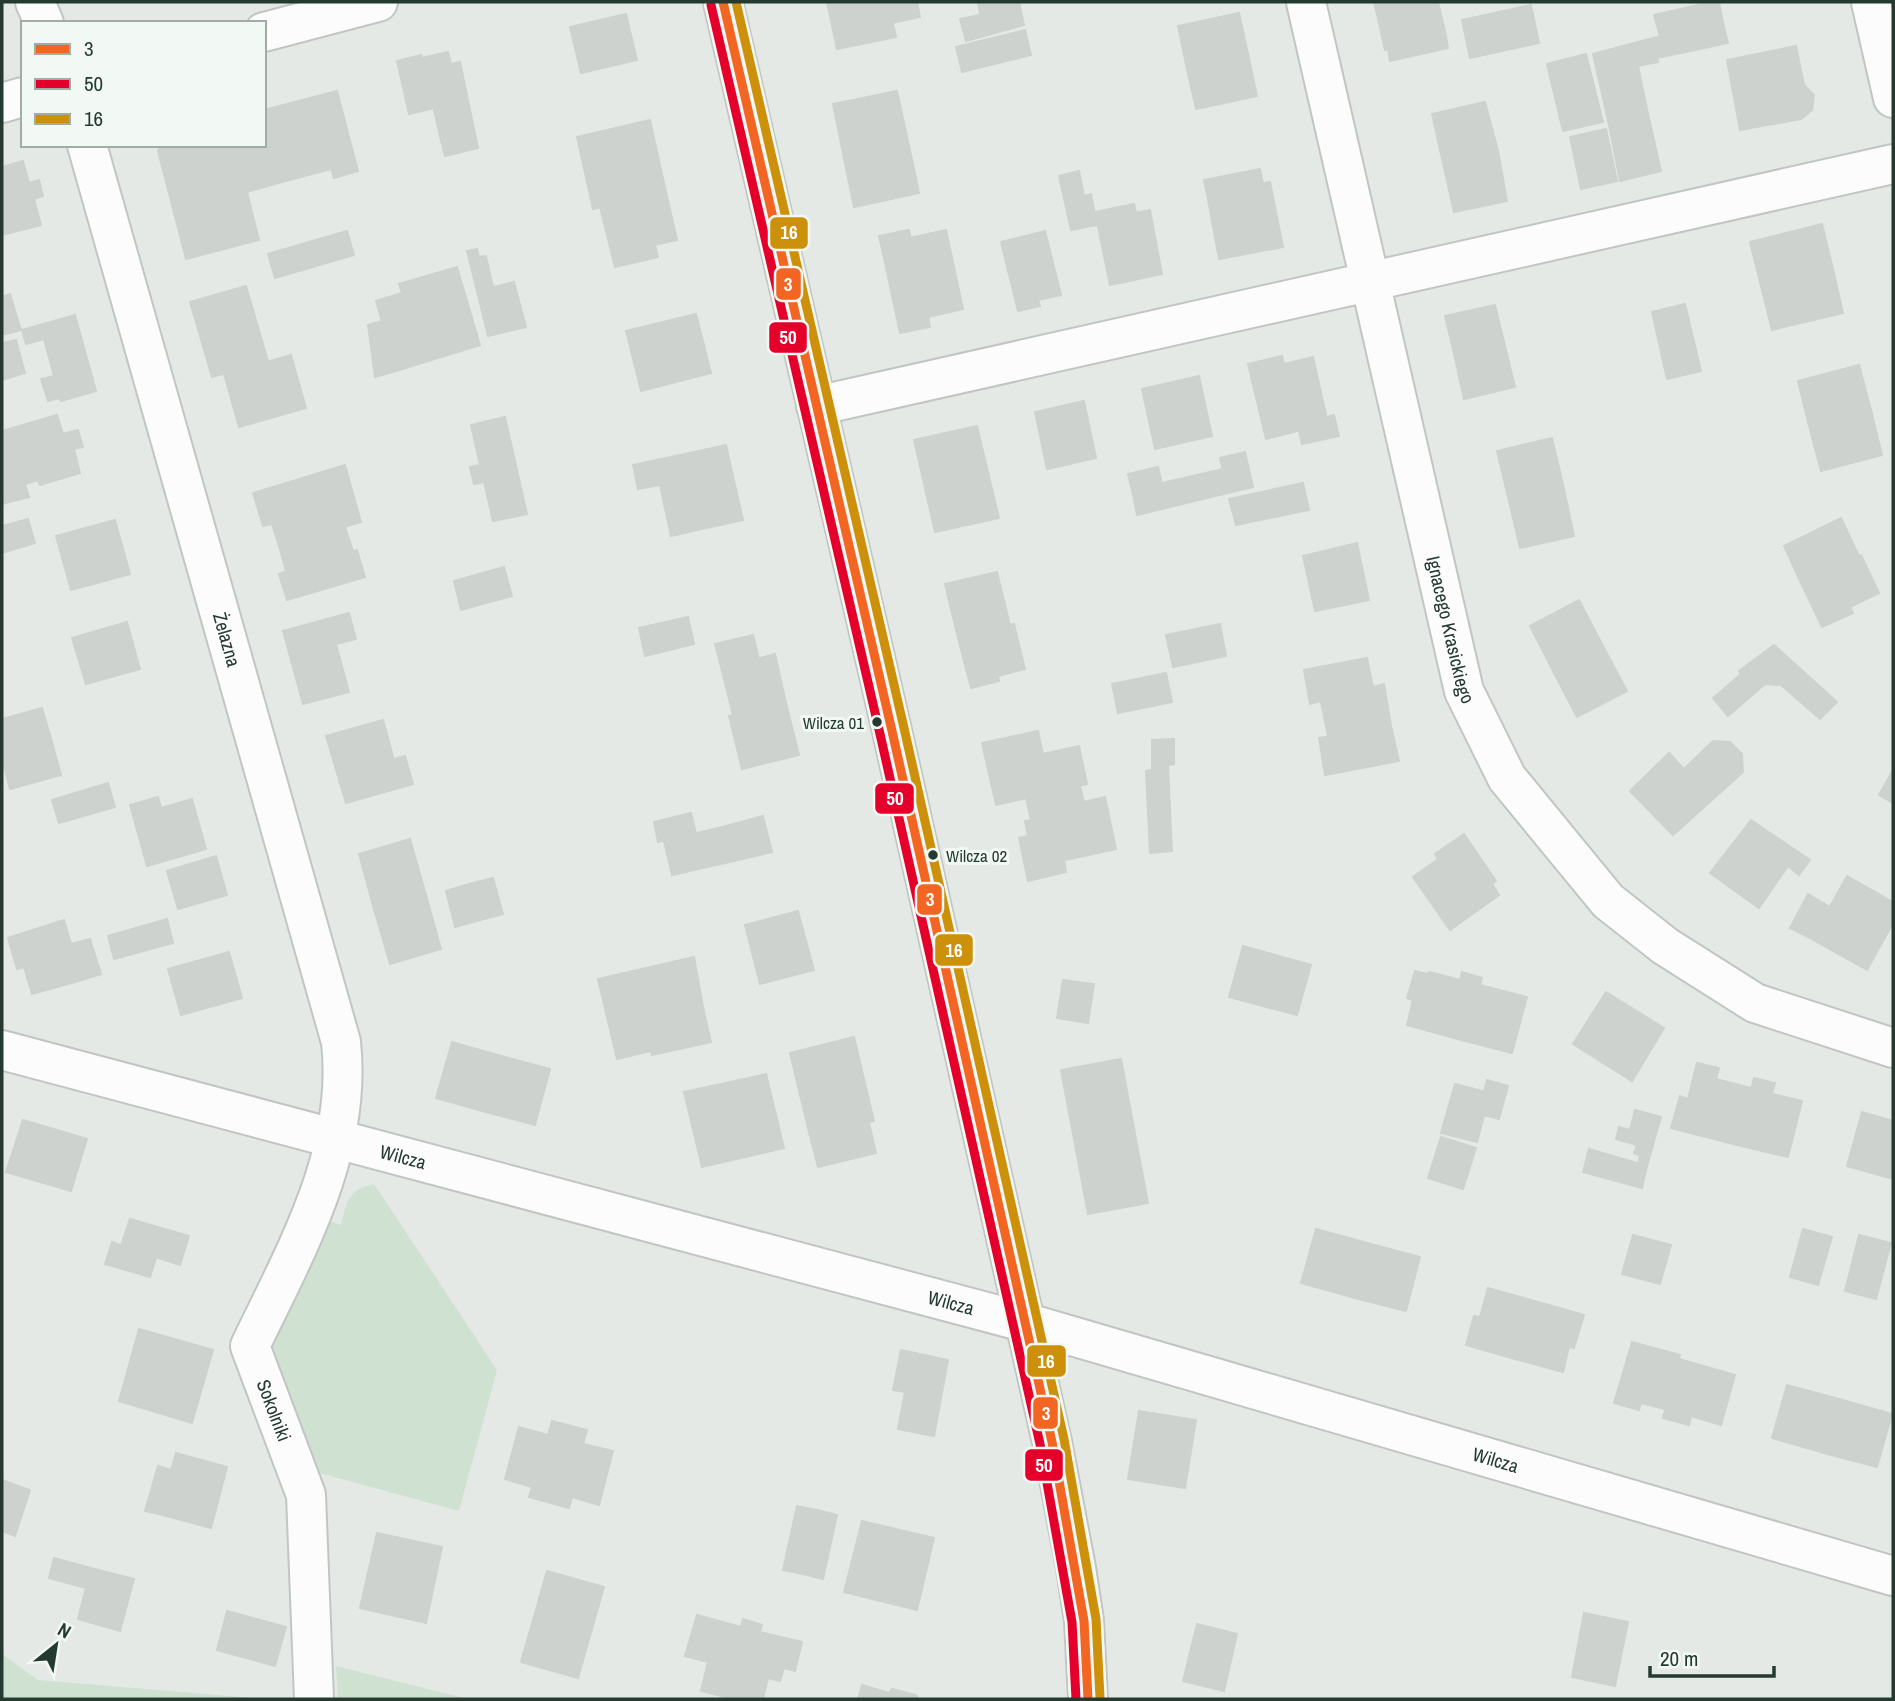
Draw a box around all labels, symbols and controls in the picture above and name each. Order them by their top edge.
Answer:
legend [21,21,266,147]
text: 3 [84,34,94,63]
text: 50 [84,69,103,98]
text: 16 [84,104,103,133]
line badge: 16 [769,216,809,250]
text: 16 [780,219,798,245]
line badge: 3 [775,267,802,301]
text: 3 [784,271,793,297]
line badge: 50 [768,321,808,354]
text: 50 [779,324,797,350]
street label: Ignacego Krasickiego [1420,553,1481,708]
street label: Żelazna [207,609,247,670]
place label: Wilcza 01 [803,711,864,734]
marker: Wilcza 01 [870,715,884,729]
line badge: 50 [874,782,915,815]
text: 50 [886,785,904,811]
place label: Wilcza 02 [946,844,1007,867]
marker: Wilcza 02 [926,848,940,862]
line badge: 3 [916,883,943,916]
text: 3 [926,886,935,912]
line badge: 16 [934,933,974,967]
text: 16 [945,937,963,963]
street label: Wilcza [377,1138,429,1175]
street label: Wilcza [925,1284,977,1321]
line badge: 16 [1026,1344,1067,1378]
text: 16 [1037,1348,1055,1374]
street label: Sokolniki [251,1376,298,1445]
line badge: 3 [1032,1396,1059,1430]
text: 3 [1042,1400,1051,1426]
street label: Wilcza [1470,1441,1522,1479]
line badge: 50 [1024,1448,1064,1482]
text: 50 [1035,1452,1053,1478]
north arrow [21,1610,91,1680]
text: N [53,1616,76,1644]
scale bar [1650,1634,1774,1678]
text: 20 m [1660,1644,1698,1673]

